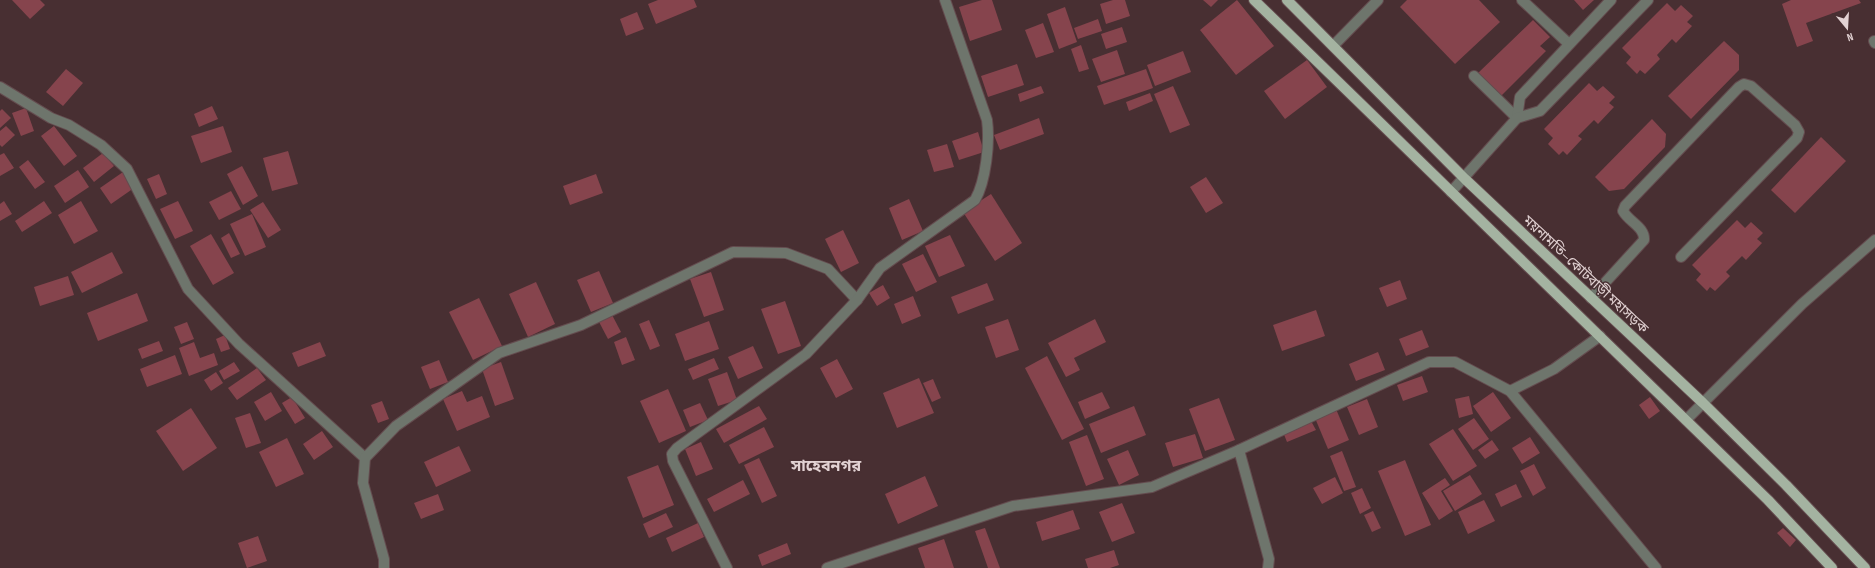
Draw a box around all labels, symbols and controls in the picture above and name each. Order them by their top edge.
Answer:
north arrow [1827,8,1867,48]
text: N [1845,30,1855,44]
street label: ময়নামতি–কোটবাড়ী মহাসড়ক [1519,211,1652,337]
district label: সাহেবনগর [790,457,861,476]

